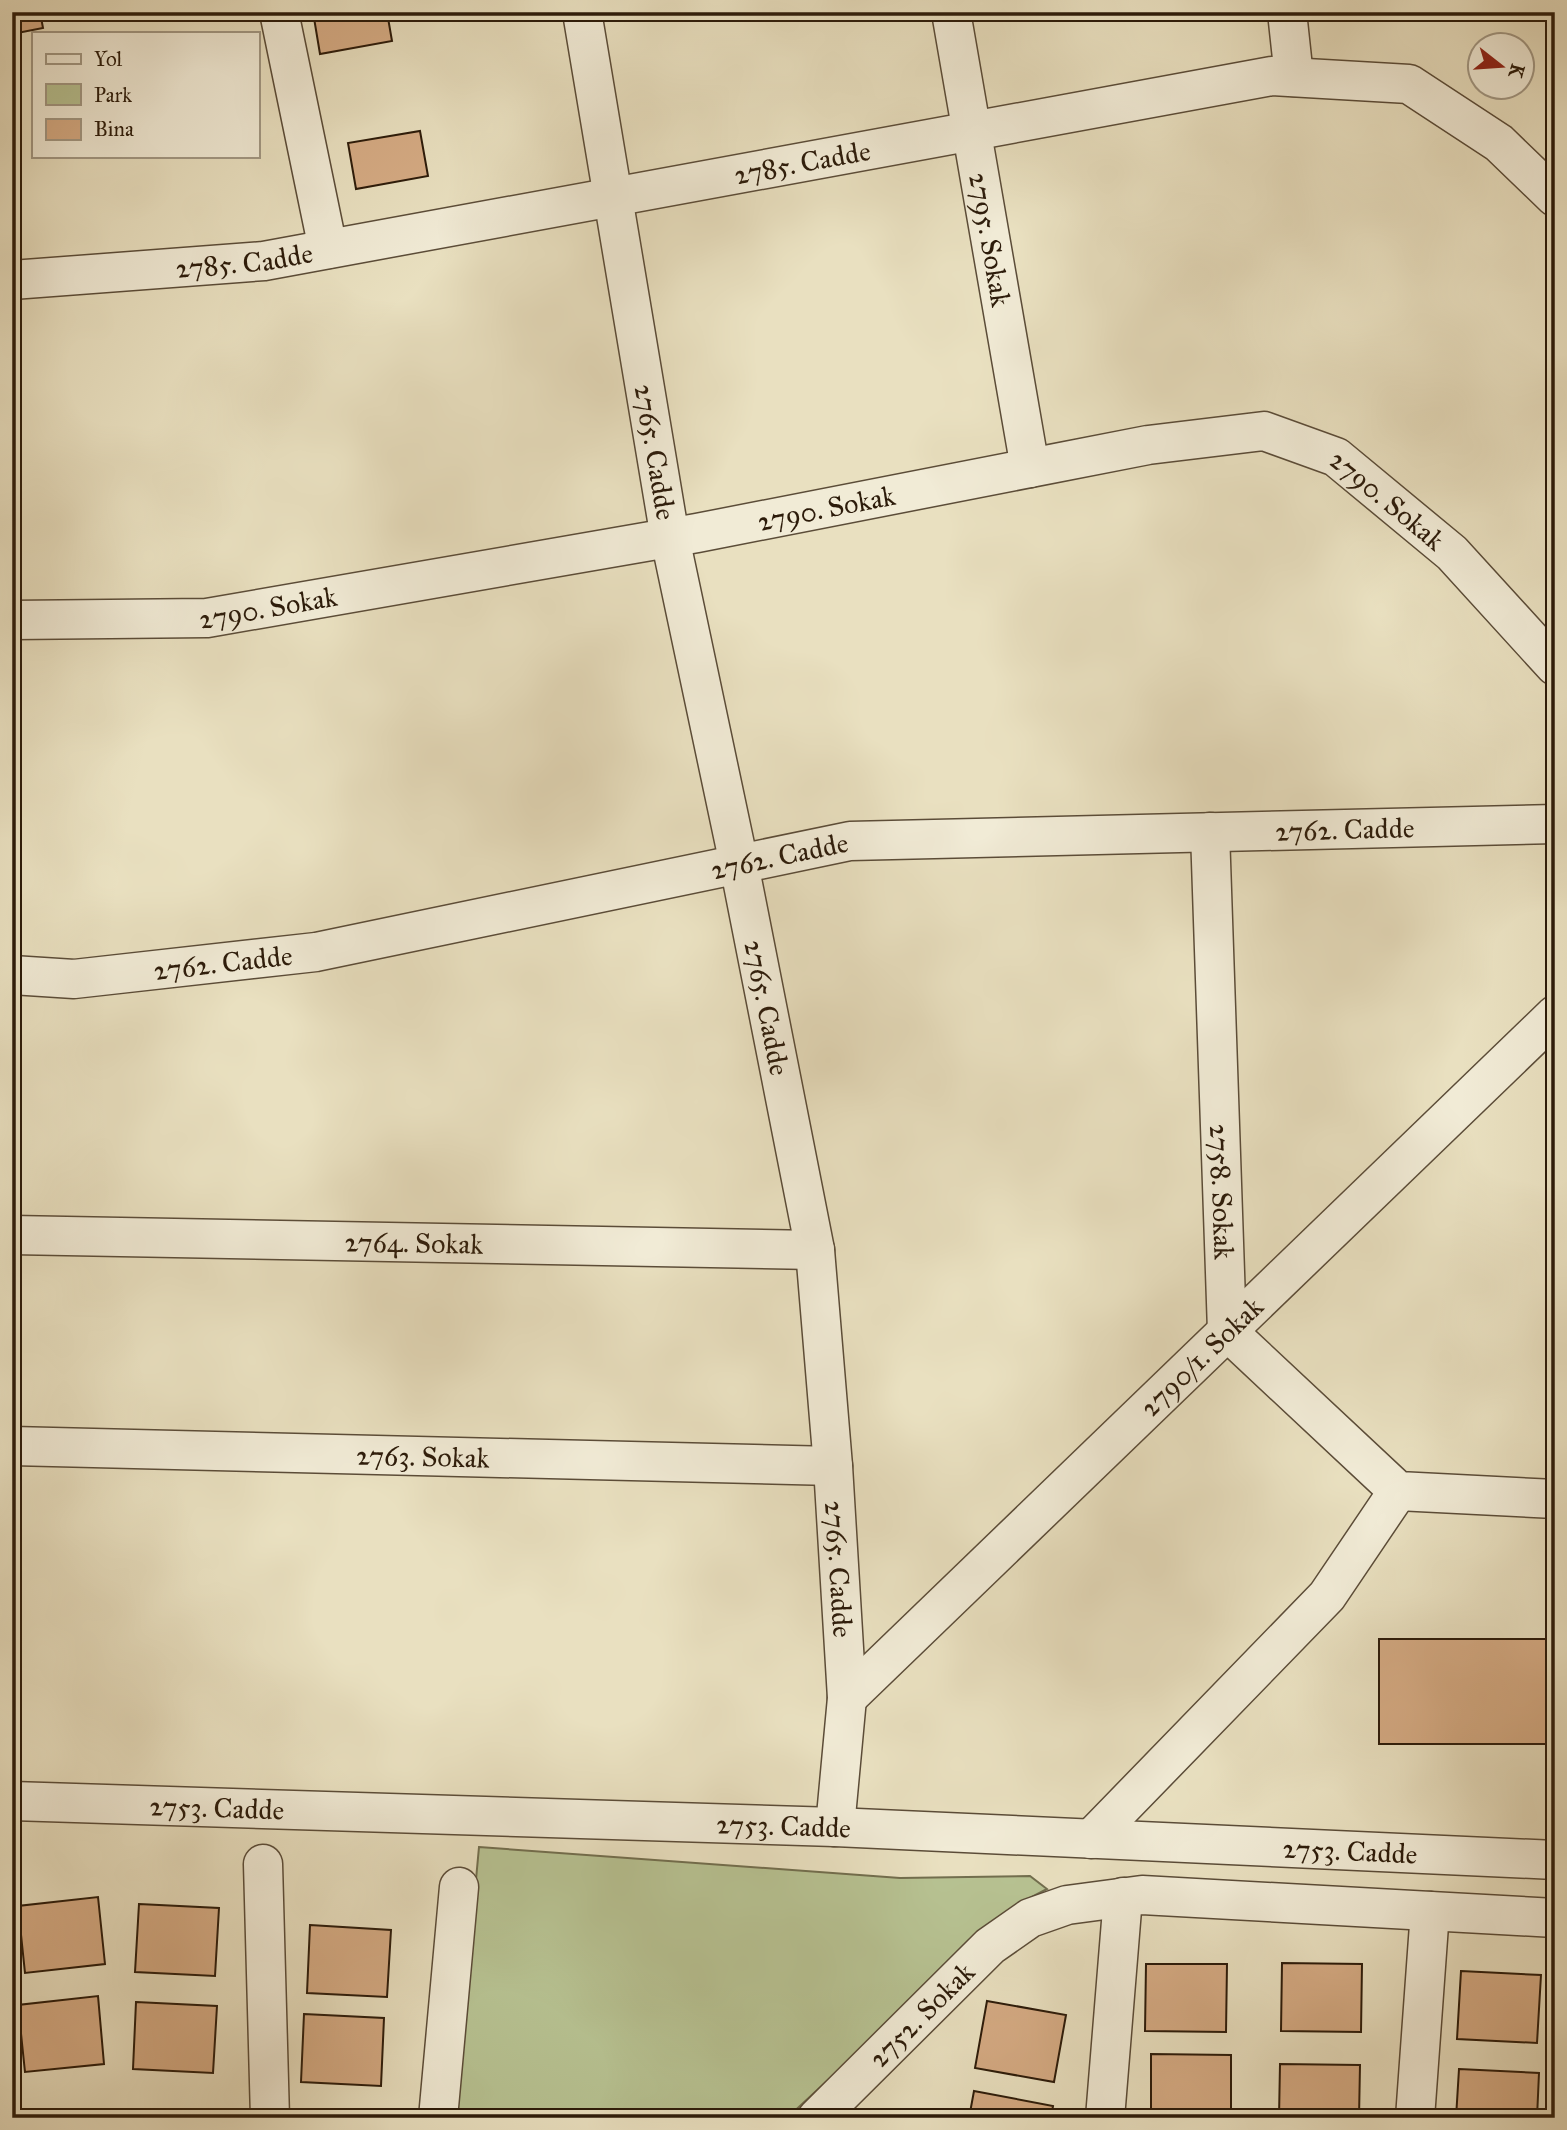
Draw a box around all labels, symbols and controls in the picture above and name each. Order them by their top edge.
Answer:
legend [32,32,259,158]
north arrow [1466,32,1536,102]
text: Yol [94,46,123,72]
text: K [1503,61,1530,82]
text: Park [94,82,132,108]
text: Bina [94,116,134,142]
street label: 2785. Cadde [731,133,873,192]
street label: 2795. Sokak [962,170,1019,309]
street label: 2785. Cadde [174,235,316,285]
street label: 2765. Cadde [627,381,684,522]
street label: 2790. Sokak [1323,442,1452,557]
street label: 2790. Sokak [755,477,898,538]
street label: 2790. Sokak [199,578,340,636]
street label: 2762. Cadde [1275,810,1415,848]
street label: 2762. Cadde [708,824,851,887]
street label: 2762. Cadde [152,937,294,987]
street label: 2765. Cadde [737,937,798,1078]
street label: 2758. Sokak [1202,1123,1242,1260]
street label: 2764. Sokak [344,1224,484,1261]
street label: 2790/1. Sokak [1132,1289,1270,1424]
street label: 2763. Sokak [356,1437,490,1475]
street label: 2765. Cadde [818,1500,861,1639]
street label: 2753. Cadde [149,1788,285,1827]
street label: 2753. Cadde [716,1806,852,1845]
street label: 2753. Cadde [1282,1830,1418,1871]
street label: 2752. Sokak [861,1954,982,2074]

